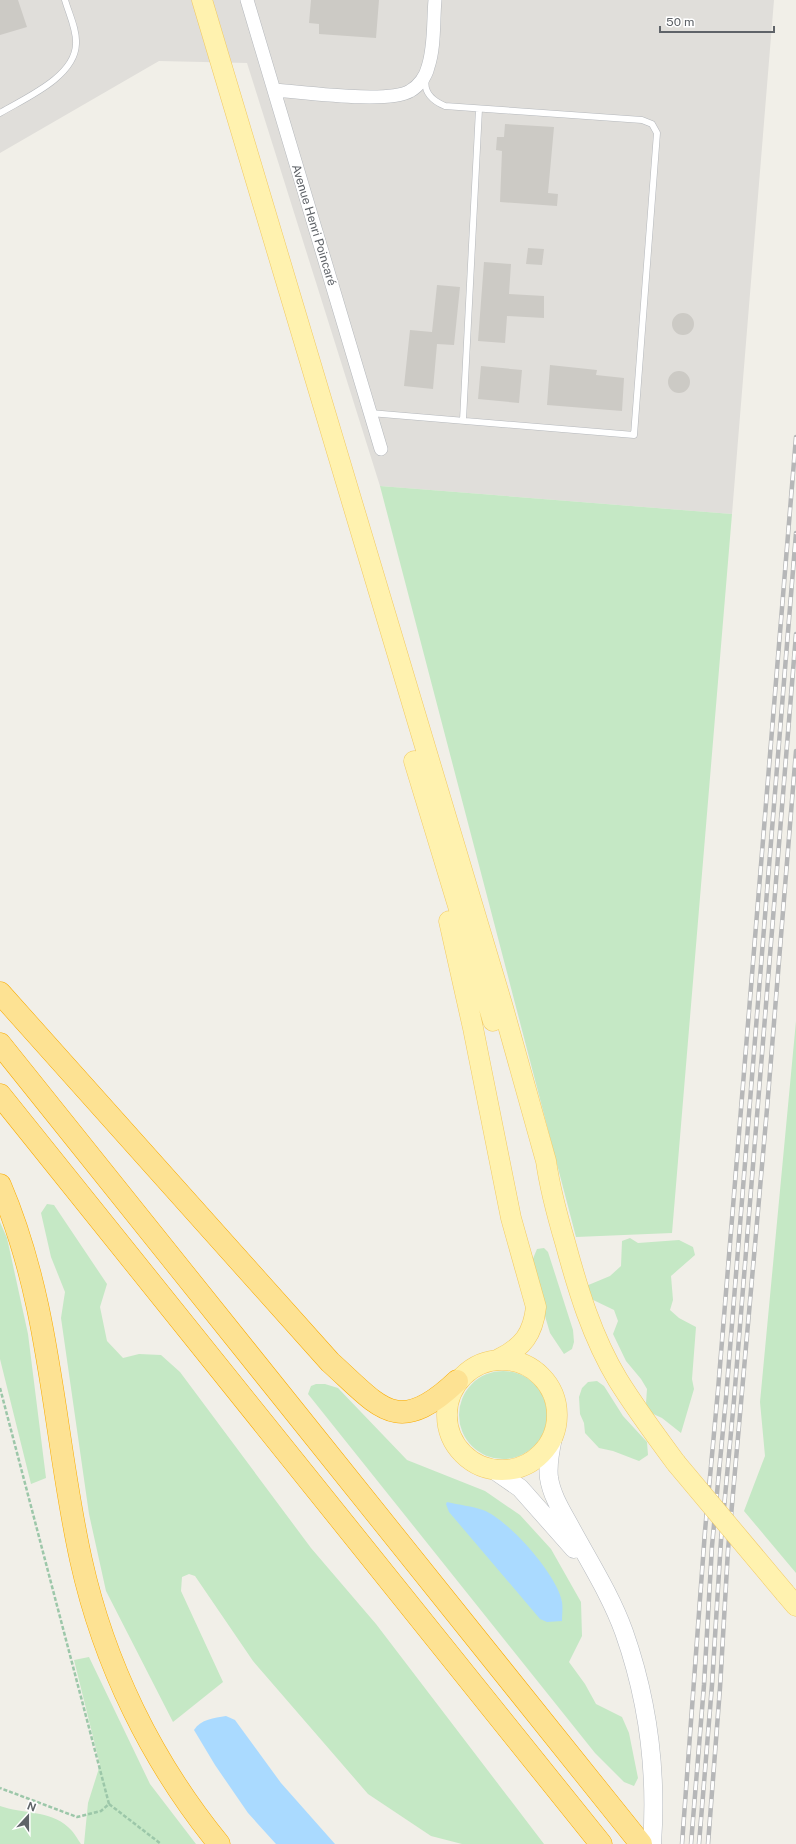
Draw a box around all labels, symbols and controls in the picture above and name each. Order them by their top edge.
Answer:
scale bar [660,8,774,34]
text: 50 m [666,15,694,29]
street label: Avenue Henri Poincaré [289,163,339,288]
north arrow [8,1796,48,1836]
text: N [25,1800,38,1814]

